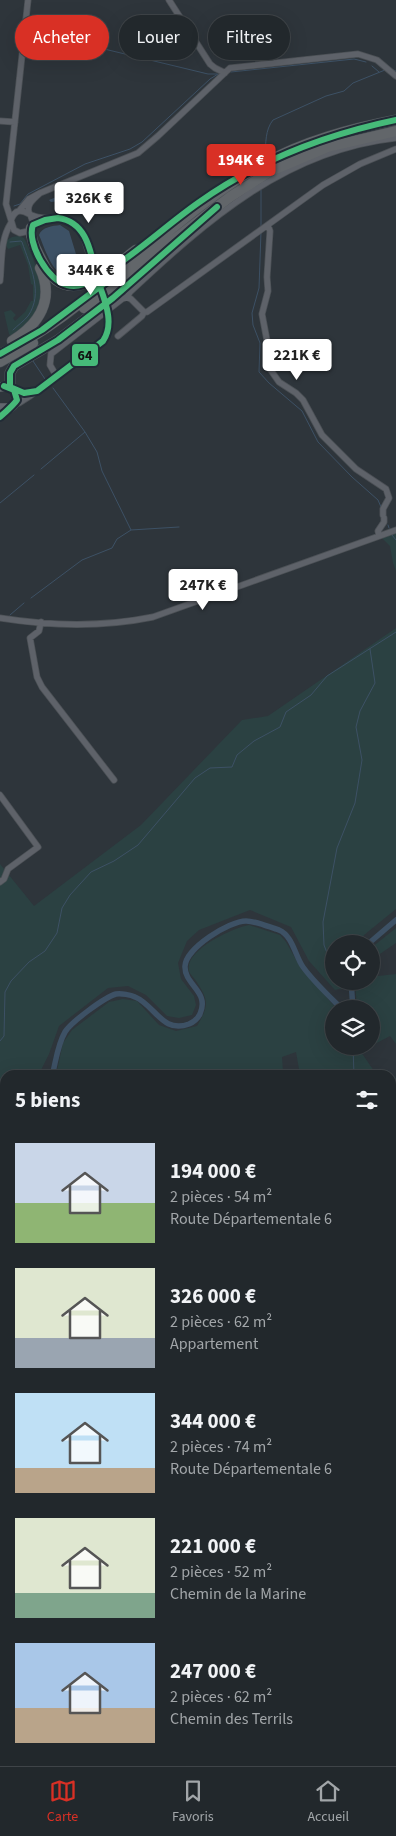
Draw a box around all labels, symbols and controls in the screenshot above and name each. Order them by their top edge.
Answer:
chip: Acheter [15,15,109,60]
chip: Louer [119,15,198,60]
chip: Filtres [208,15,290,60]
pin: 194K € [200,144,282,186]
text: 194K € [218,149,264,171]
pin: 326K € [48,182,130,224]
text: 326K € [66,187,112,209]
pin: 344K € [50,254,132,296]
text: 344K € [68,259,114,281]
pin: 221K € [256,338,338,381]
line badge: 64 [71,343,99,367]
text: 221K € [274,344,320,366]
text: 64 [78,346,93,366]
pin: 247K € [162,568,244,611]
text: 247K € [180,574,226,596]
map controls [325,935,380,1055]
button: locate [325,935,380,990]
button: layers [325,1000,380,1055]
text: 5 biens [15,1085,80,1115]
icon: filters [353,1086,381,1114]
text: 194 000 € [170,1156,256,1186]
icon: home [55,1163,115,1223]
text: 2 pièces · 54 m² [170,1186,272,1208]
text: Route Départementale 6 [170,1208,332,1230]
text: 326 000 € [170,1281,256,1311]
icon: home [55,1288,115,1348]
text: 2 pièces · 62 m² [170,1311,272,1333]
text: Appartement [170,1333,258,1355]
text: 344 000 € [170,1406,256,1436]
icon: home [55,1413,115,1473]
text: 2 pièces · 74 m² [170,1436,272,1458]
text: Route Départementale 6 [170,1458,332,1480]
text: 221 000 € [170,1531,256,1561]
icon: home [55,1538,115,1598]
text: 2 pièces · 52 m² [170,1561,272,1583]
text: Chemin de la Marine [170,1583,306,1605]
text: 247 000 € [170,1656,256,1686]
icon: home [55,1663,115,1723]
text: 2 pièces · 62 m² [170,1686,272,1708]
text: Chemin des Terrils [170,1708,293,1730]
tab: Carte [47,1777,78,1827]
tab: Favoris [172,1777,214,1827]
tab: Accueil [307,1777,349,1827]

